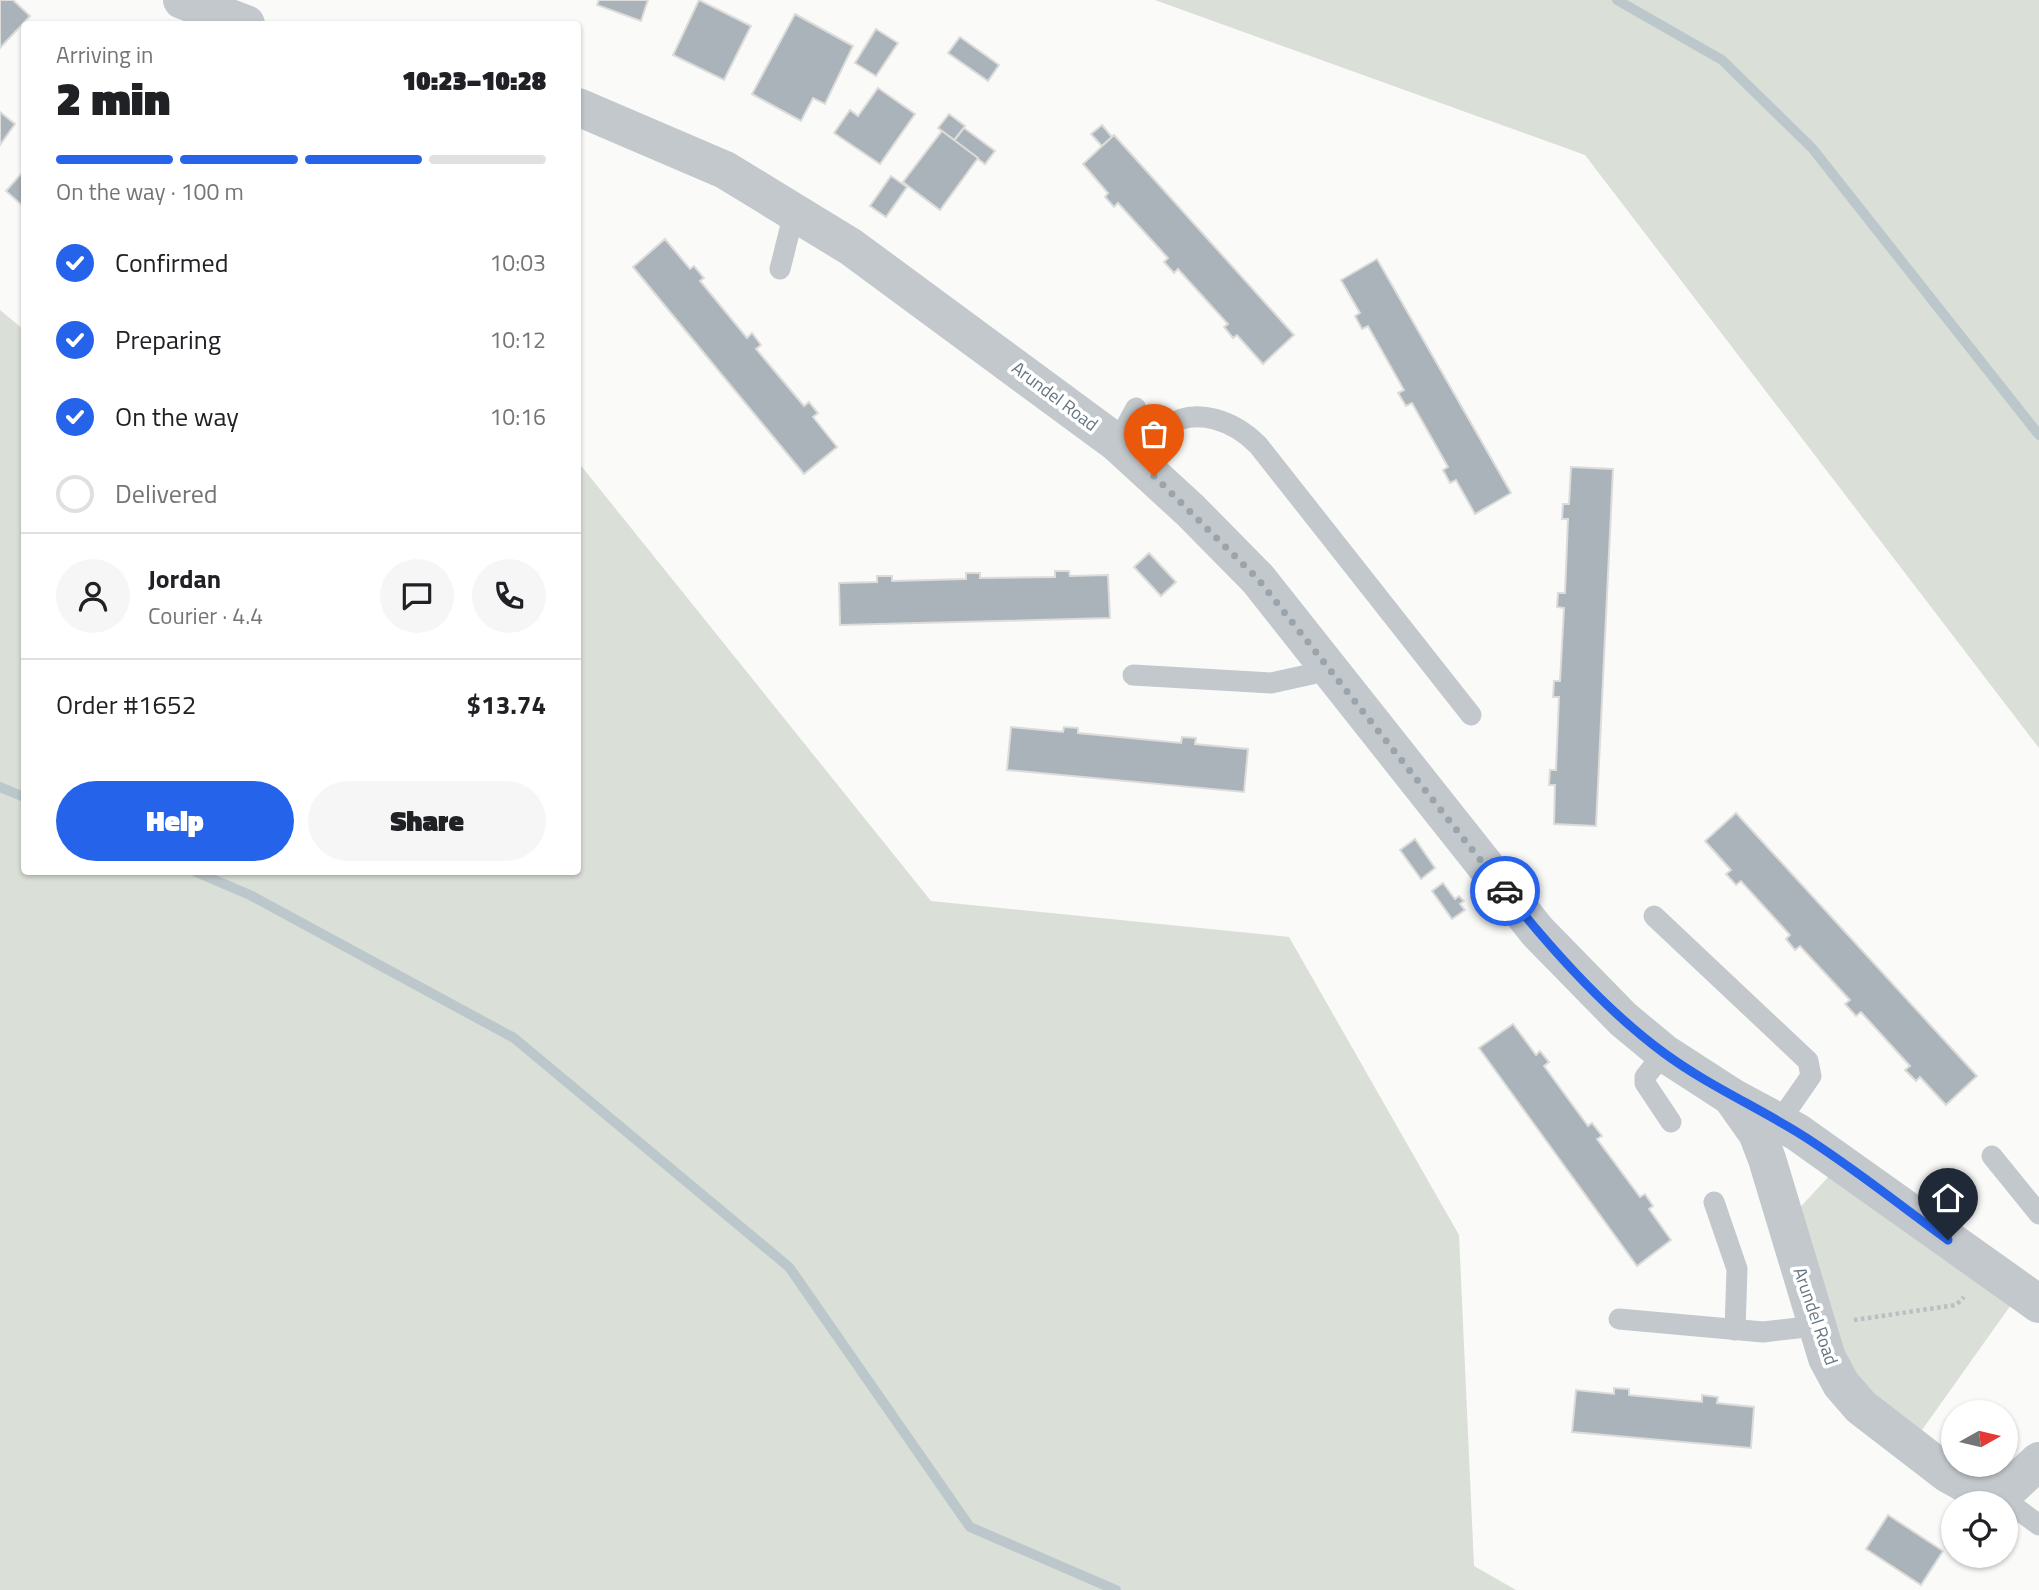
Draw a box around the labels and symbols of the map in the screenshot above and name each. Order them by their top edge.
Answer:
street label: Arundel Road [1006,355,1104,437]
pin [1124,404,1184,476]
courier [1470,856,1540,926]
pin [1918,1168,1978,1240]
street label: Arundel Road [1787,1263,1845,1369]
north arrow [1941,1400,2018,1477]

